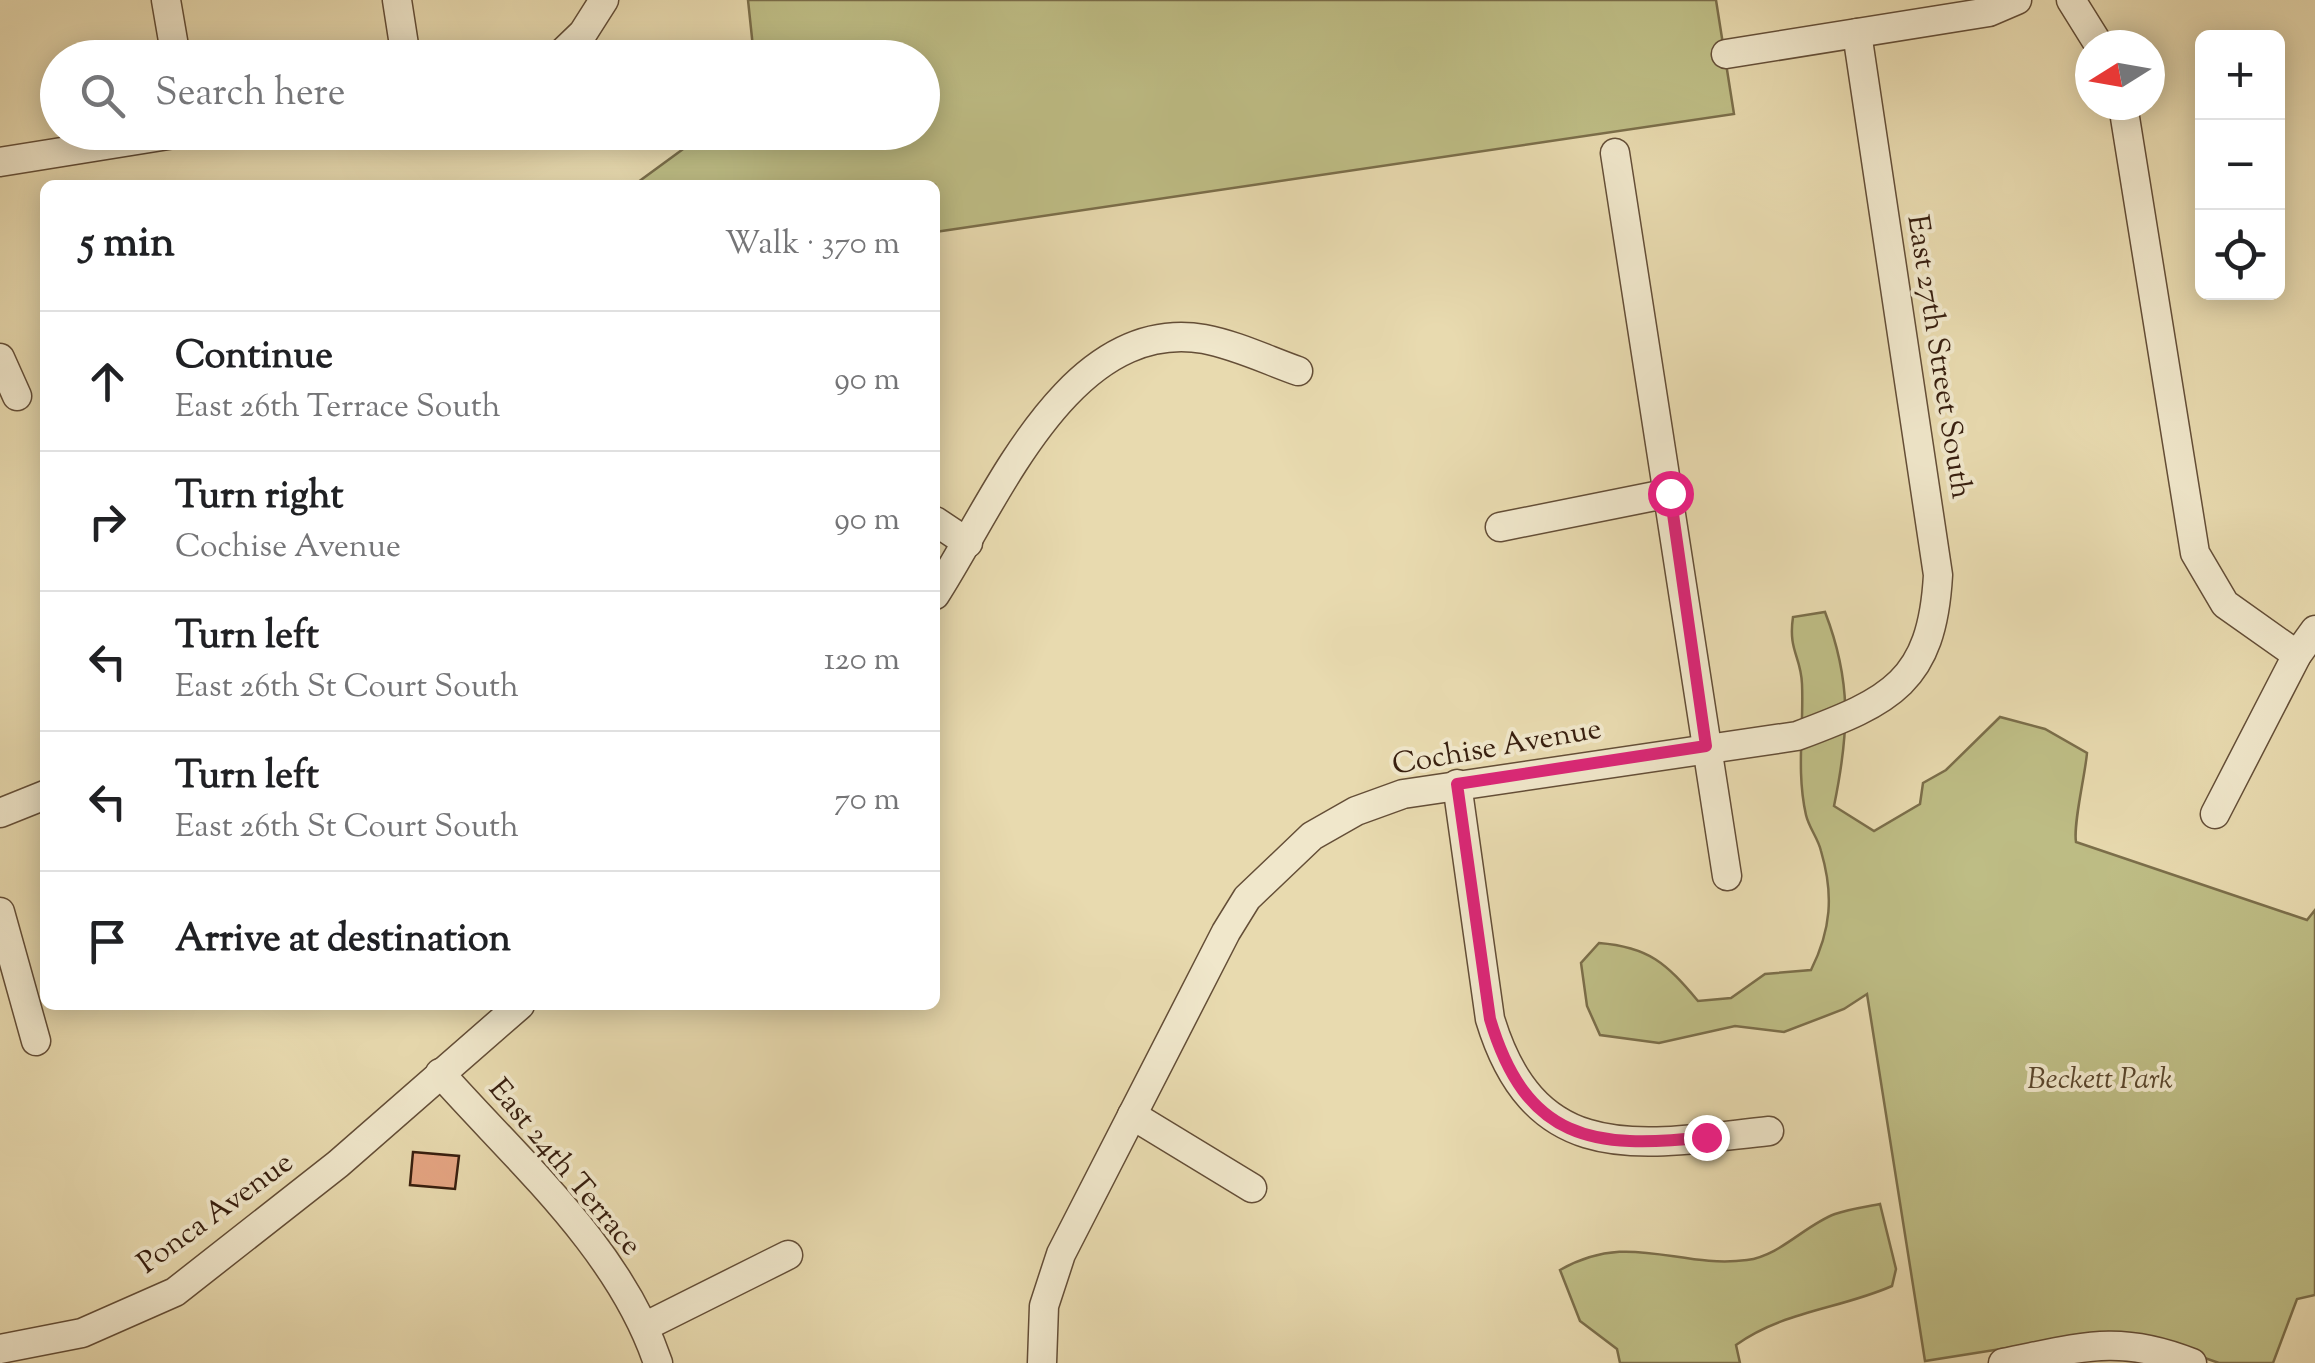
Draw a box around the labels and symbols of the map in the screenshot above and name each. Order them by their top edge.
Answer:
north arrow [2075,30,2165,120]
street label: East 27th Street South [1894,212,1982,502]
route start [1648,471,1694,517]
street label: Cochise Avenue [1389,708,1605,788]
park label: Beckett Park [2027,1059,2173,1102]
street label: East 24th Terrace [477,1070,651,1266]
route end [1684,1115,1730,1161]
street label: Ponca Avenue [129,1143,303,1285]

